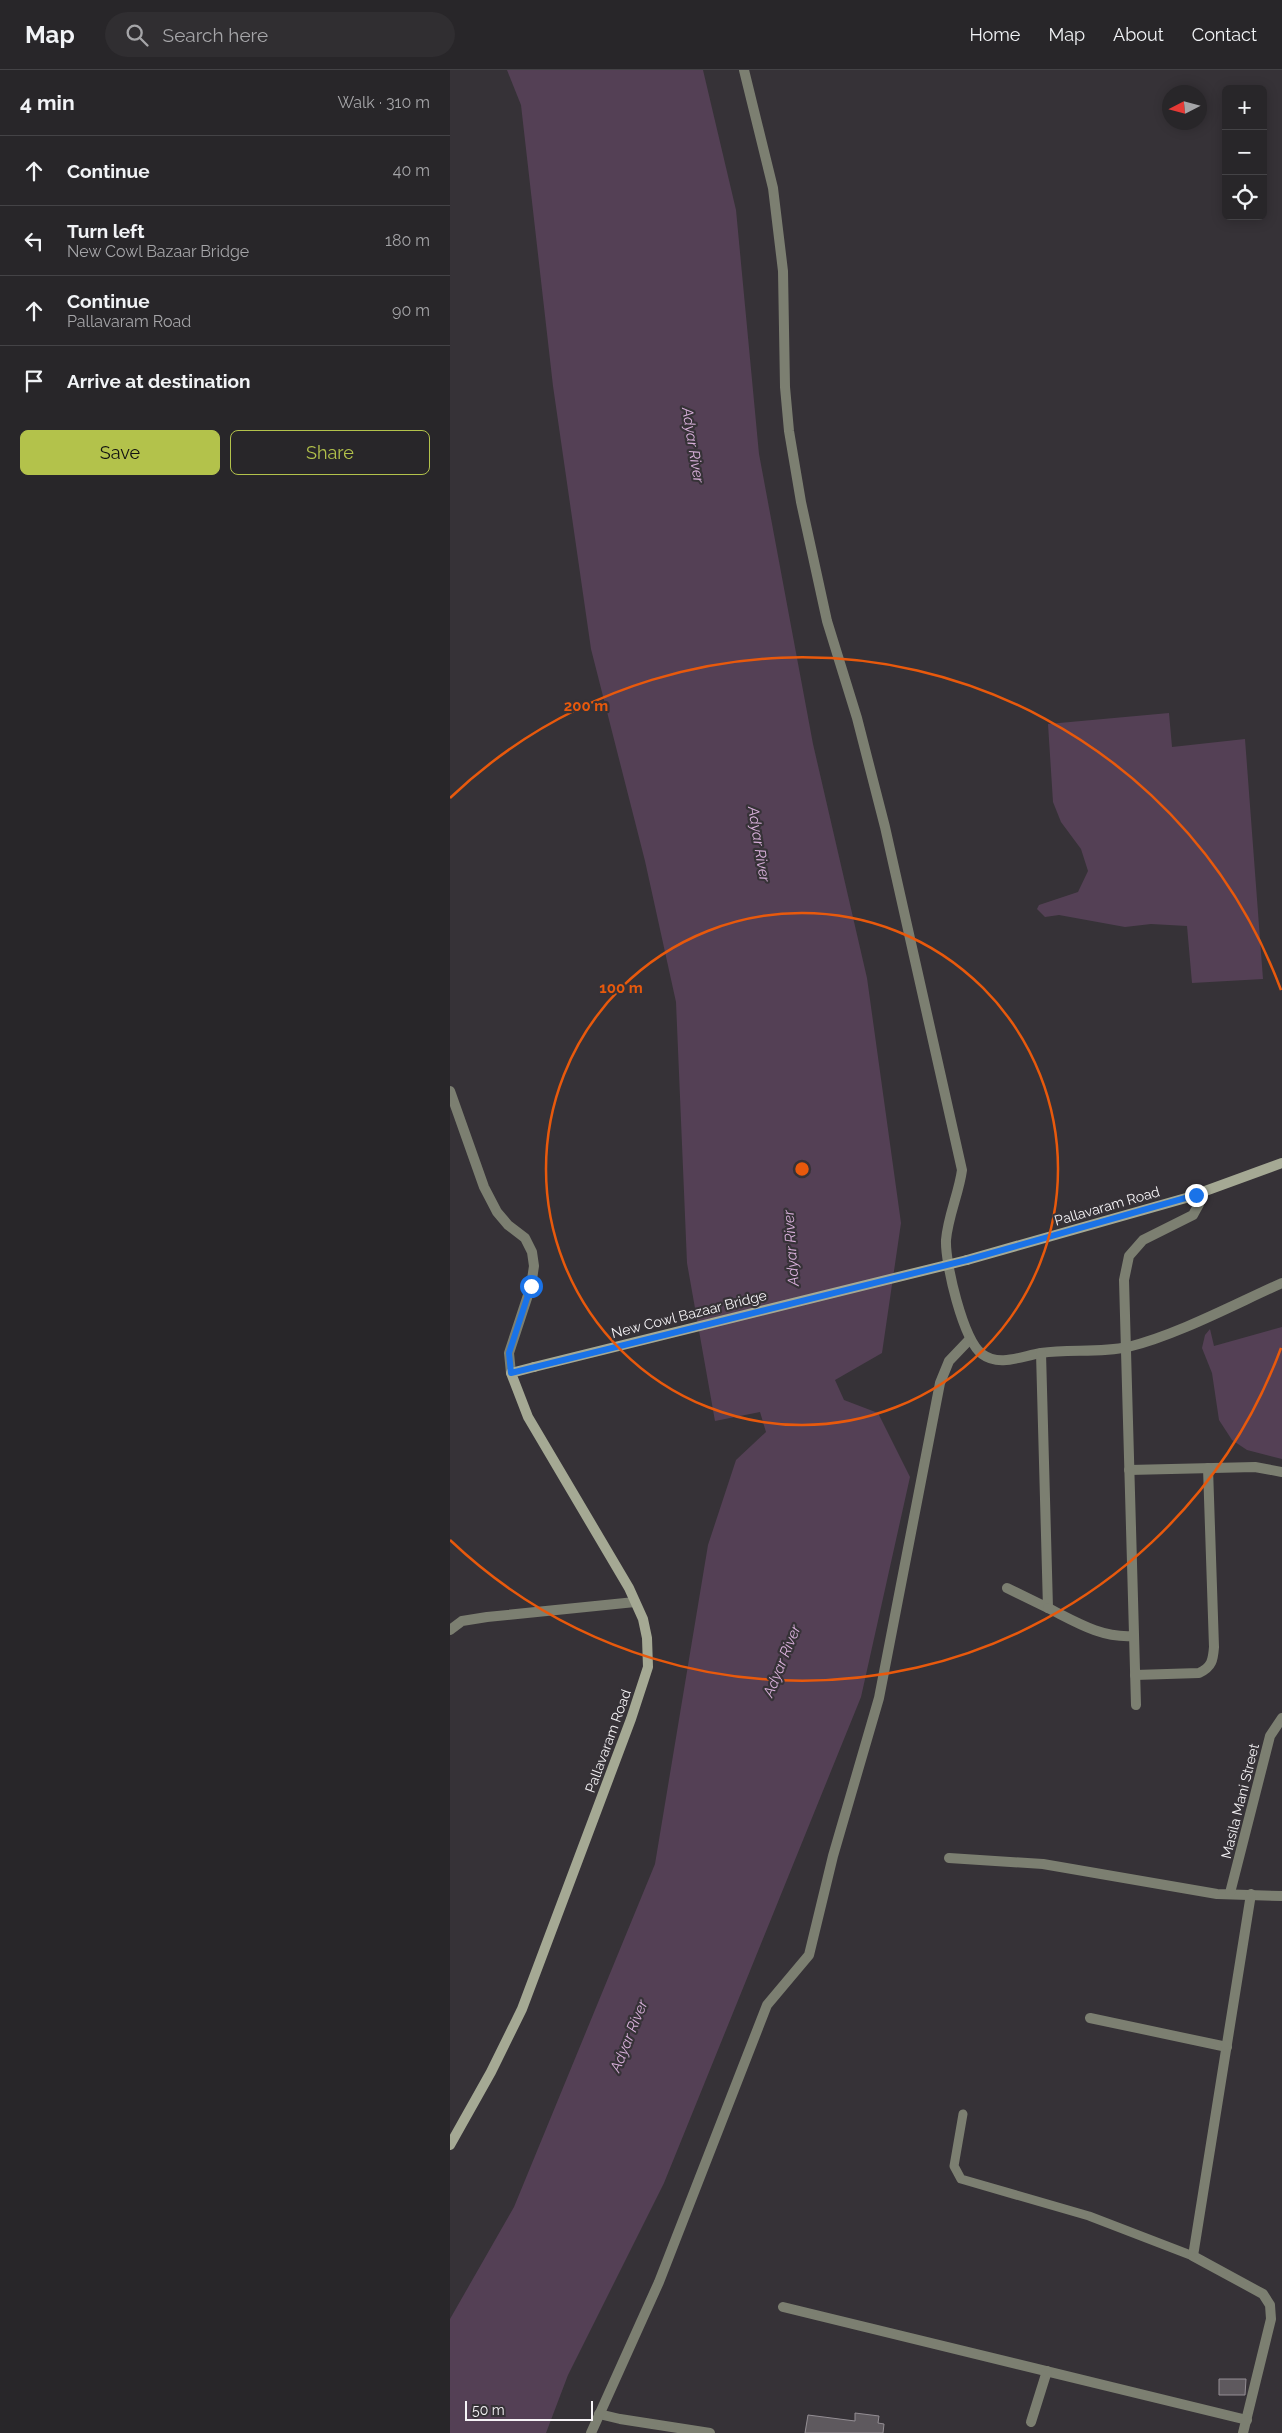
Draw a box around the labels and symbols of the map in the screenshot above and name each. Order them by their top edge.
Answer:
north arrow [1162,85,1207,130]
water label: Adyar River [678,405,708,485]
text: 200 m [564,697,608,715]
water label: Adyar River [744,804,774,884]
text: 100 m [599,979,643,997]
centre of rings [793,1160,811,1178]
street label: Pallavaram Road [1053,1183,1161,1229]
route end [1185,1184,1208,1207]
water label: Adyar River [779,1209,803,1288]
route start [520,1275,543,1298]
street label: New Cowl Bazaar Bridge [610,1287,768,1341]
water label: Adyar River [759,1622,805,1701]
street label: Pallavaram Road [582,1687,634,1795]
street label: Masila Mani Street [1218,1741,1262,1860]
water label: Adyar River [606,1997,652,2076]
scale bar [465,2398,592,2421]

